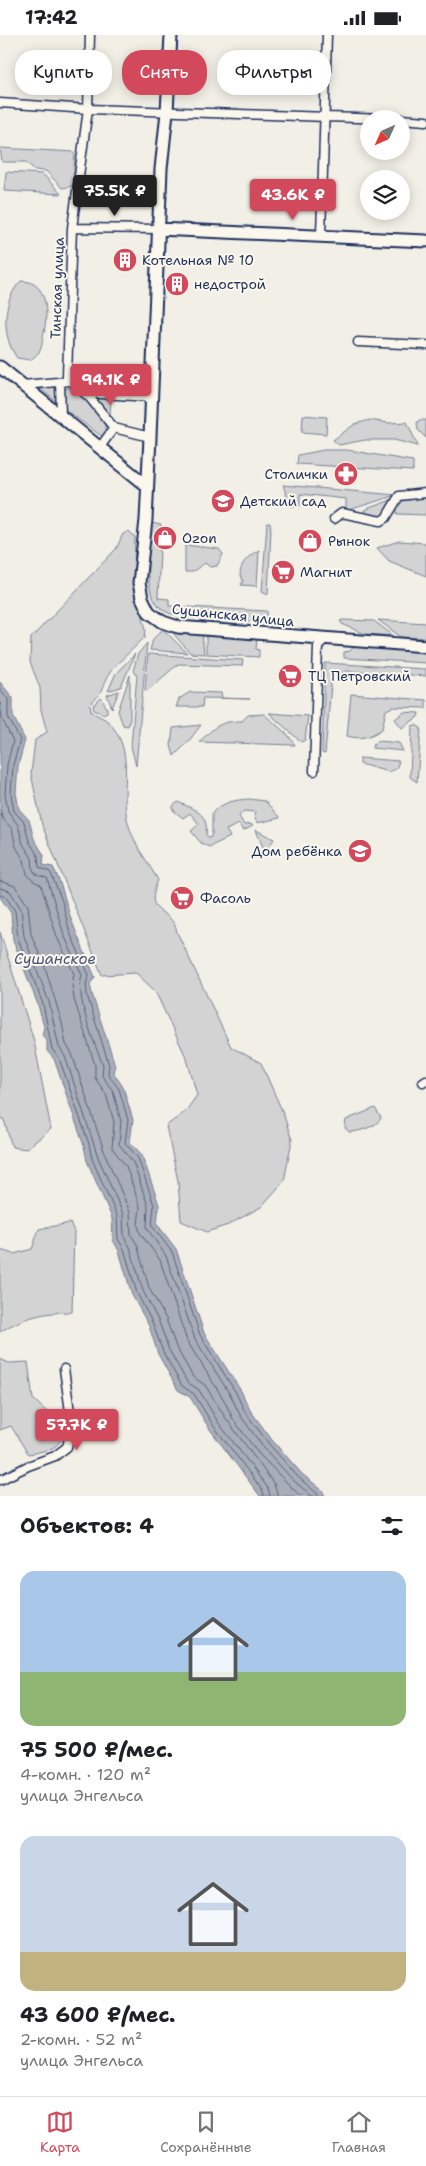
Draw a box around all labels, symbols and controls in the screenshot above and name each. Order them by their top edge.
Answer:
text: 17:42 [25,5,77,30]
chip: Купить [15,50,112,95]
chip: Снять [122,50,207,95]
chip: Фильтры [217,50,331,95]
north arrow [360,110,410,160]
map controls [360,110,410,220]
button: layers [360,170,410,220]
pin: 75.5K ₽ [69,175,161,217]
pin: 43.6K ₽ [247,179,339,221]
text: 75.5K ₽ [84,180,146,201]
text: 43.6K ₽ [261,184,325,205]
street label: Тинская улица [46,236,68,339]
building icon: Котельная № 10 [112,247,138,273]
place label: Котельная № 10 [142,251,254,269]
building icon: недострой [164,271,190,297]
place label: недострой [194,275,266,293]
pin: 94.1K ₽ [65,363,157,406]
text: 94.1K ₽ [81,369,141,390]
pharmacy icon: Столички [333,461,359,487]
place label: Столички [265,465,328,483]
school or university icon: Детский сад [210,488,236,514]
place label: Детский сад [240,492,326,510]
shop icon: Ozon [152,525,178,551]
shop icon: Рынок [297,528,323,554]
place label: Ozon [182,529,217,547]
place label: Рынок [328,532,371,550]
supermarket icon: Магнит [270,559,296,585]
place label: Магнит [300,563,353,581]
street label: Сушанская улица [171,600,295,630]
supermarket icon: ТЦ Петровский [277,663,303,689]
place label: ТЦ Петровский [308,667,411,685]
school or university icon: Дом ребёнка [347,838,373,864]
place label: Дом ребёнка [251,842,342,860]
supermarket icon: Фасоль [169,885,195,911]
place label: Фасоль [200,889,251,907]
water label: Сушанское [14,949,96,969]
pin: 57.7K ₽ [31,1409,123,1451]
text: 57.7K ₽ [46,1414,108,1435]
text: Объектов: 4 [20,1512,154,1540]
icon: filters [378,1512,406,1540]
icon: home [168,1604,258,1694]
text: 75 500 ₽/мес. [20,1736,173,1764]
text: 4-комн. · 120 m² [20,1764,151,1785]
text: улица Энгельса [20,1785,143,1806]
icon: home [168,1869,258,1959]
text: 43 600 ₽/мес. [20,2001,176,2029]
text: 2-комн. · 52 m² [20,2029,142,2050]
text: улица Энгельса [20,2050,143,2071]
tab: Карта [40,2108,80,2156]
tab: Сохранённые [160,2108,252,2156]
tab: Главная [332,2108,386,2156]

